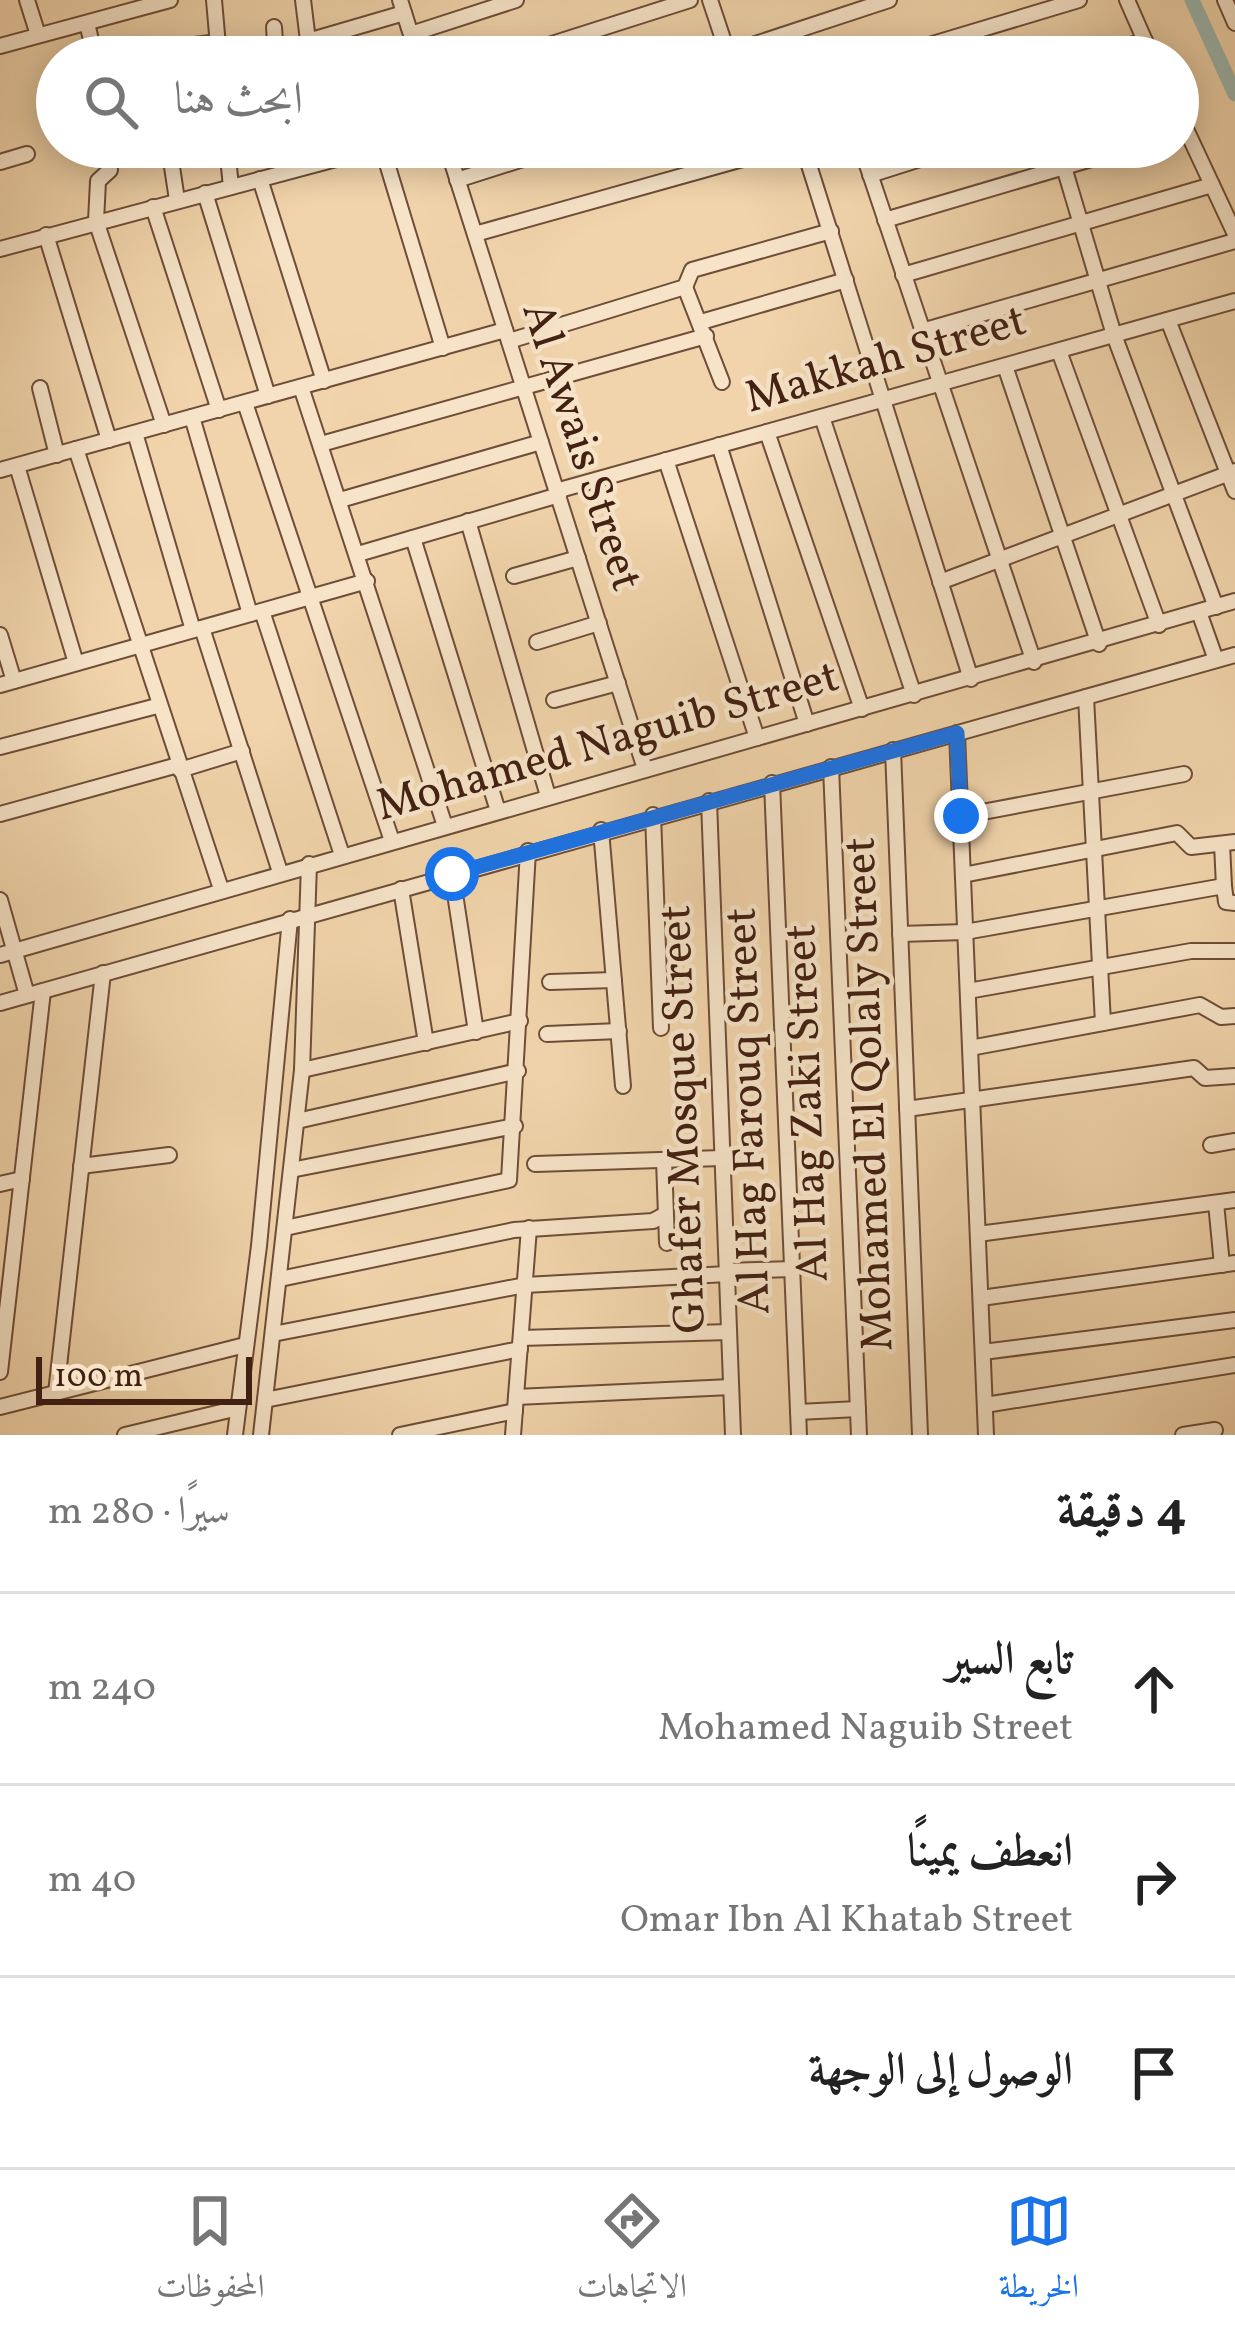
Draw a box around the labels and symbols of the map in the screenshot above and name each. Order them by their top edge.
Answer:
street label: Makkah Street [738,291,1034,431]
street label: Al Awais Street [504,295,656,599]
street label: Mohamed Naguib Street [369,647,847,839]
route end [934,789,988,843]
street label: Mohamed El Qolaly Street [831,836,911,1352]
route start [425,847,479,901]
street label: Ghafer Mosque Street [646,903,724,1335]
street label: Al Hag Farouq Street [711,906,789,1316]
street label: Al Hag Zaki Street [771,923,847,1283]
scale bar [36,1351,252,1404]

